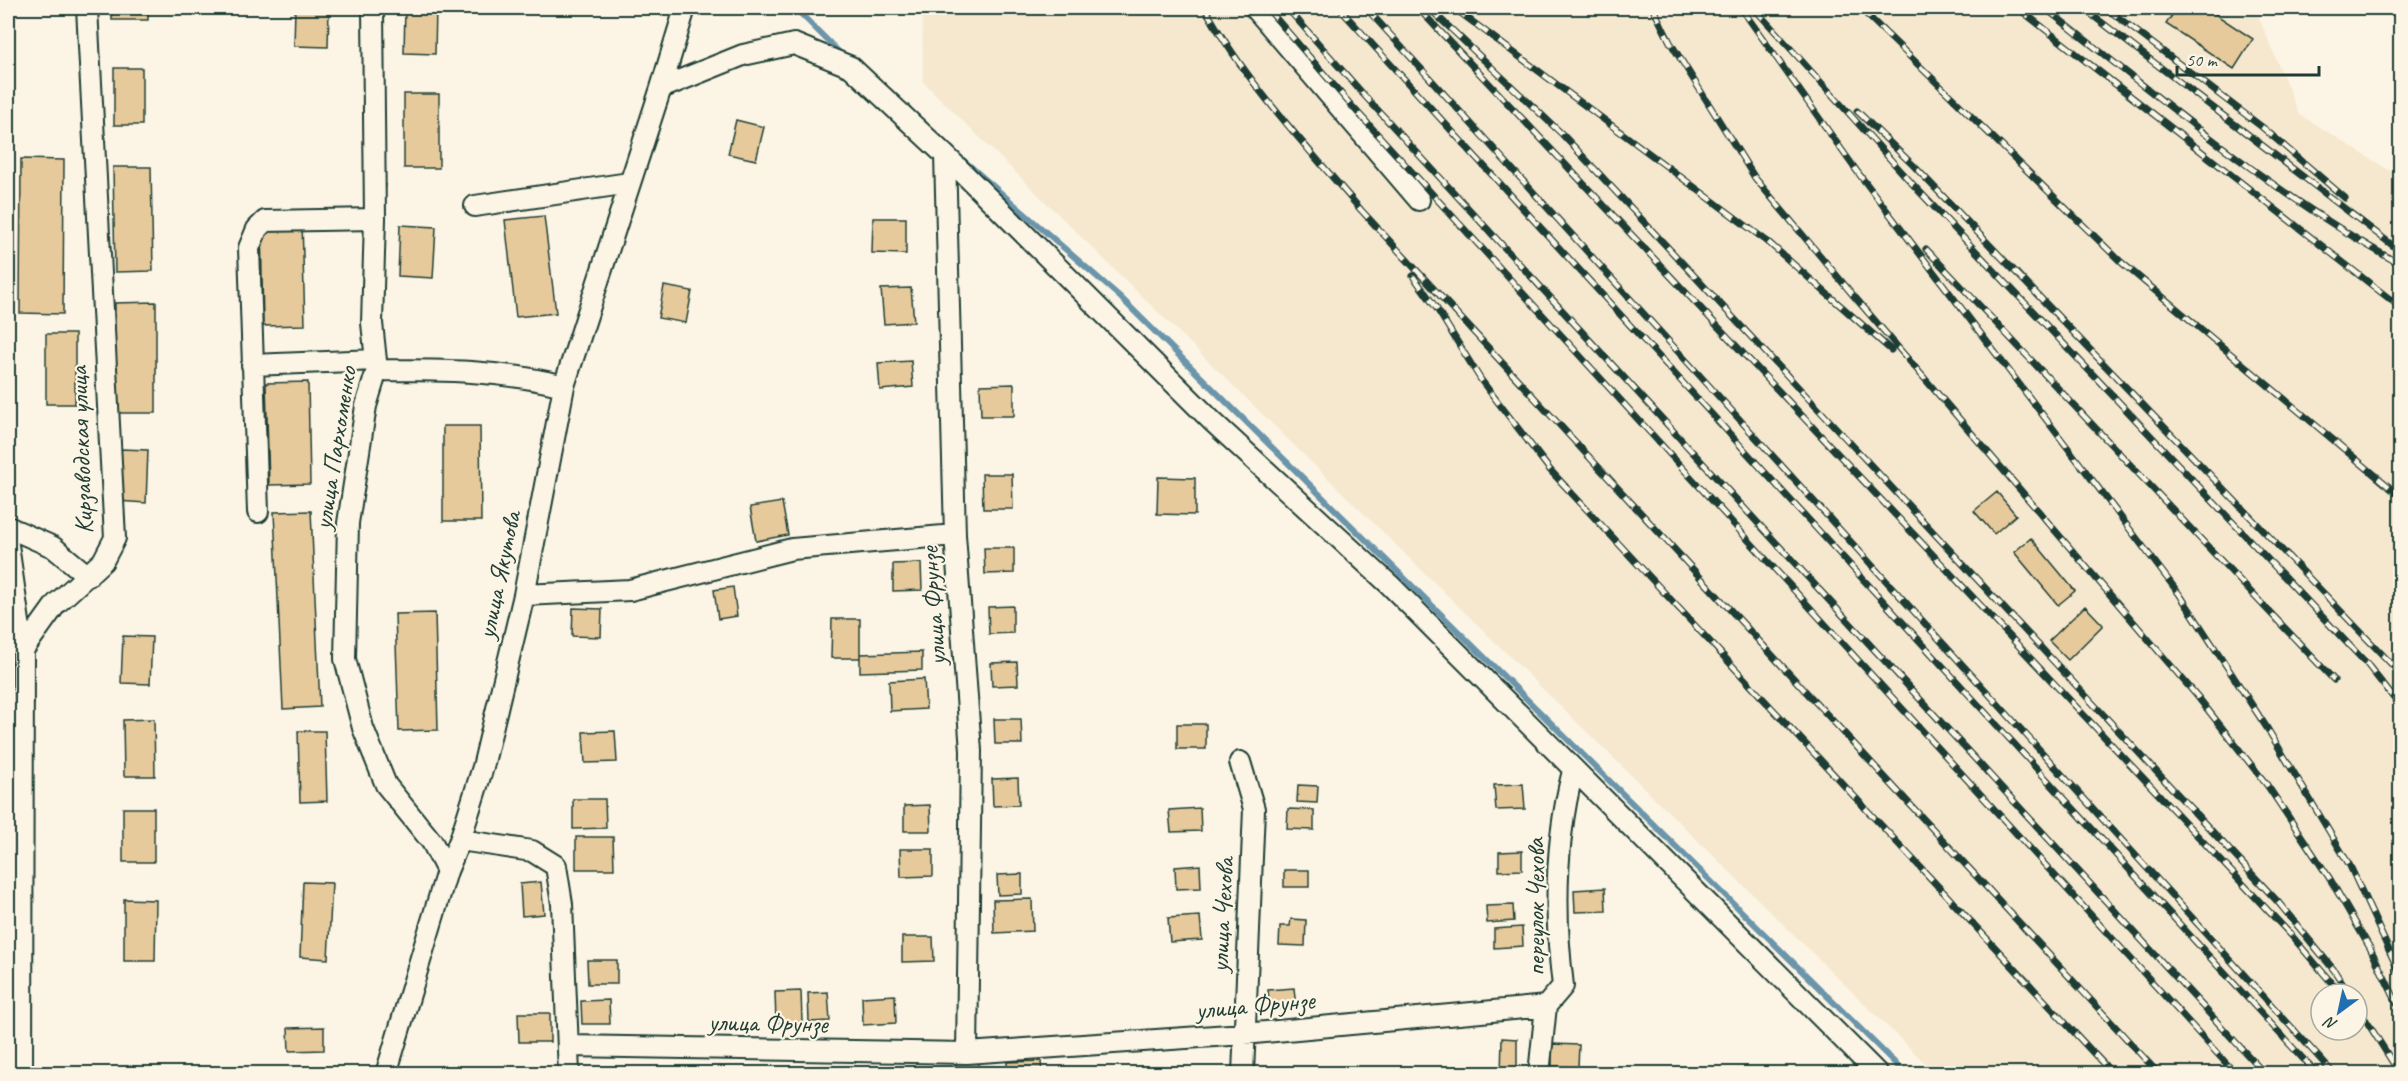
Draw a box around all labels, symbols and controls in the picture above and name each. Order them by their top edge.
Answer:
scale bar [2177,39,2320,77]
text: 50 m [2186,49,2219,71]
street label: улица Пархоменко [306,362,364,534]
street label: Кирзаводская улица [62,364,100,534]
street label: улица Якутова [469,506,529,644]
street label: улица Фрунзе [912,544,954,669]
street label: переулок Чехова [1519,836,1552,976]
street label: улица Чехова [1202,854,1242,975]
north arrow [2309,982,2369,1042]
street label: улица Фрунзе [1192,983,1317,1027]
street label: улица Фрунзе [706,1005,829,1041]
text: N [2319,1011,2341,1035]

